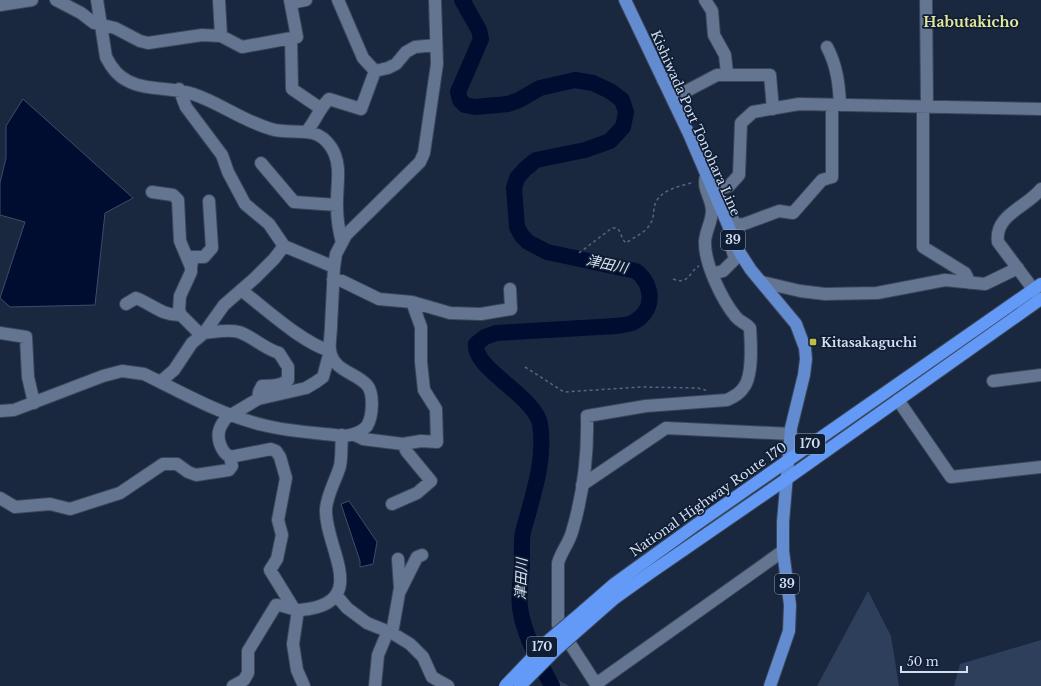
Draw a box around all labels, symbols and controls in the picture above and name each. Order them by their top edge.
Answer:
district label: Habutakicho [923,13,1019,31]
street label: Kishiwada Port Tonohara Line [647,28,744,219]
road number: 39 [721,230,745,250]
water label: 津田川 [585,251,631,278]
place label: Kitasakaguchi [821,334,917,351]
marker: Kitasakaguchi [808,337,818,347]
road number: 170 [795,434,825,454]
street label: National Highway Route 170 [626,439,790,560]
water label: 津田川 [511,556,531,600]
road number: 39 [775,574,799,594]
road number: 170 [527,637,557,657]
scale bar [901,648,967,674]
text: 50 m [907,654,939,669]

